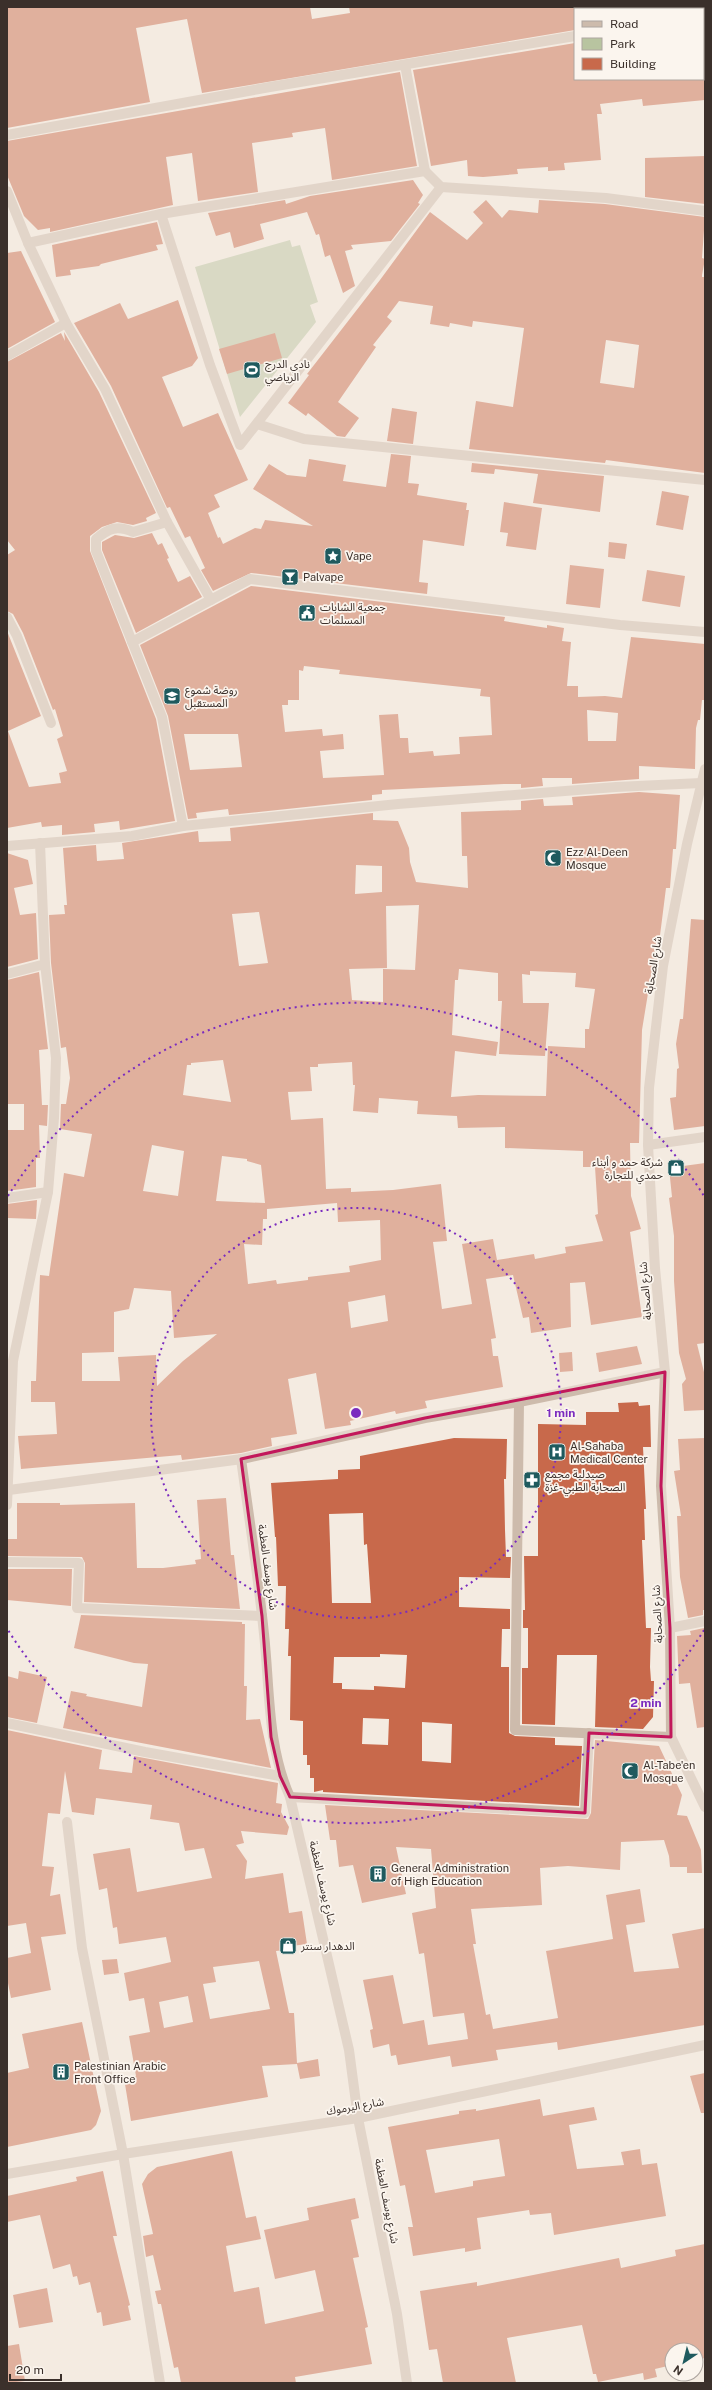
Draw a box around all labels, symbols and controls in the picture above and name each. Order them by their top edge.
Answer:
legend [574,8,704,80]
text: Road [610,17,638,31]
text: Park [610,37,636,51]
text: Building [610,57,656,71]
place label: نادي الدرج الرياضي [265,358,310,387]
sports icon: نادي الدرج الرياضي [242,360,262,380]
place icon: Vape [323,546,343,566]
place label: Vape [346,550,372,562]
bar icon: Palvape [280,567,300,587]
place label: Palvape [303,571,343,583]
place label: جمعية الشابات المسلمات [320,601,386,626]
public building icon: جمعية الشابات المسلمات [297,603,317,623]
place label: روضة شموع المستقبل [185,684,238,710]
school or university icon: روضة شموع المستقبل [162,686,182,706]
place label: Ezz Al-Deen Mosque [566,846,628,871]
mosque icon: Ezz Al-Deen Mosque [543,848,563,868]
street label: شارع الصحابة [642,935,666,995]
place label: شركة حمد و أبناء حمدي للتجارة [592,1156,664,1185]
shop icon: شركة حمد و أبناء حمدي للتجارة [666,1158,686,1178]
street label: شارع الصحابة [636,1261,656,1321]
centre of rings [349,1406,363,1420]
text: 1 min [547,1406,575,1420]
place label: Al-Sahaba Medical Center [570,1440,648,1465]
hospital icon: Al-Sahaba Medical Center [547,1442,567,1462]
place label: صيدلية مجمع الصحابة الطبي-غزة [545,1468,625,1497]
pharmacy icon: صيدلية مجمع الصحابة الطبي-غزة [522,1470,542,1490]
street label: شارع يوسف العظمة [254,1523,280,1611]
street label: شارع الصحابة [649,1584,667,1644]
text: 2 min [630,1696,662,1710]
place label: Al-Tabe'en Mosque [643,1759,695,1784]
mosque icon: Al-Tabe'en Mosque [620,1761,640,1781]
street label: شارع يوسف العظمة [305,1839,339,1927]
place label: General Administration of High Education [391,1862,509,1887]
building icon: General Administration of High Education [368,1864,388,1884]
shop icon: الدهدار سنتر [278,1936,298,1956]
place label: الدهدار سنتر [300,1940,355,1953]
place label: Palestinian Arabic Front Office [74,2060,166,2085]
building icon: Palestinian Arabic Front Office [51,2062,71,2082]
street label: شارع اليرموك [325,2095,385,2119]
street label: شارع يوسف العظمة [371,2157,401,2245]
north arrow [664,2342,704,2382]
scale bar [10,2356,61,2382]
text: 20 m [16,2363,44,2377]
text: N [671,2363,685,2378]

